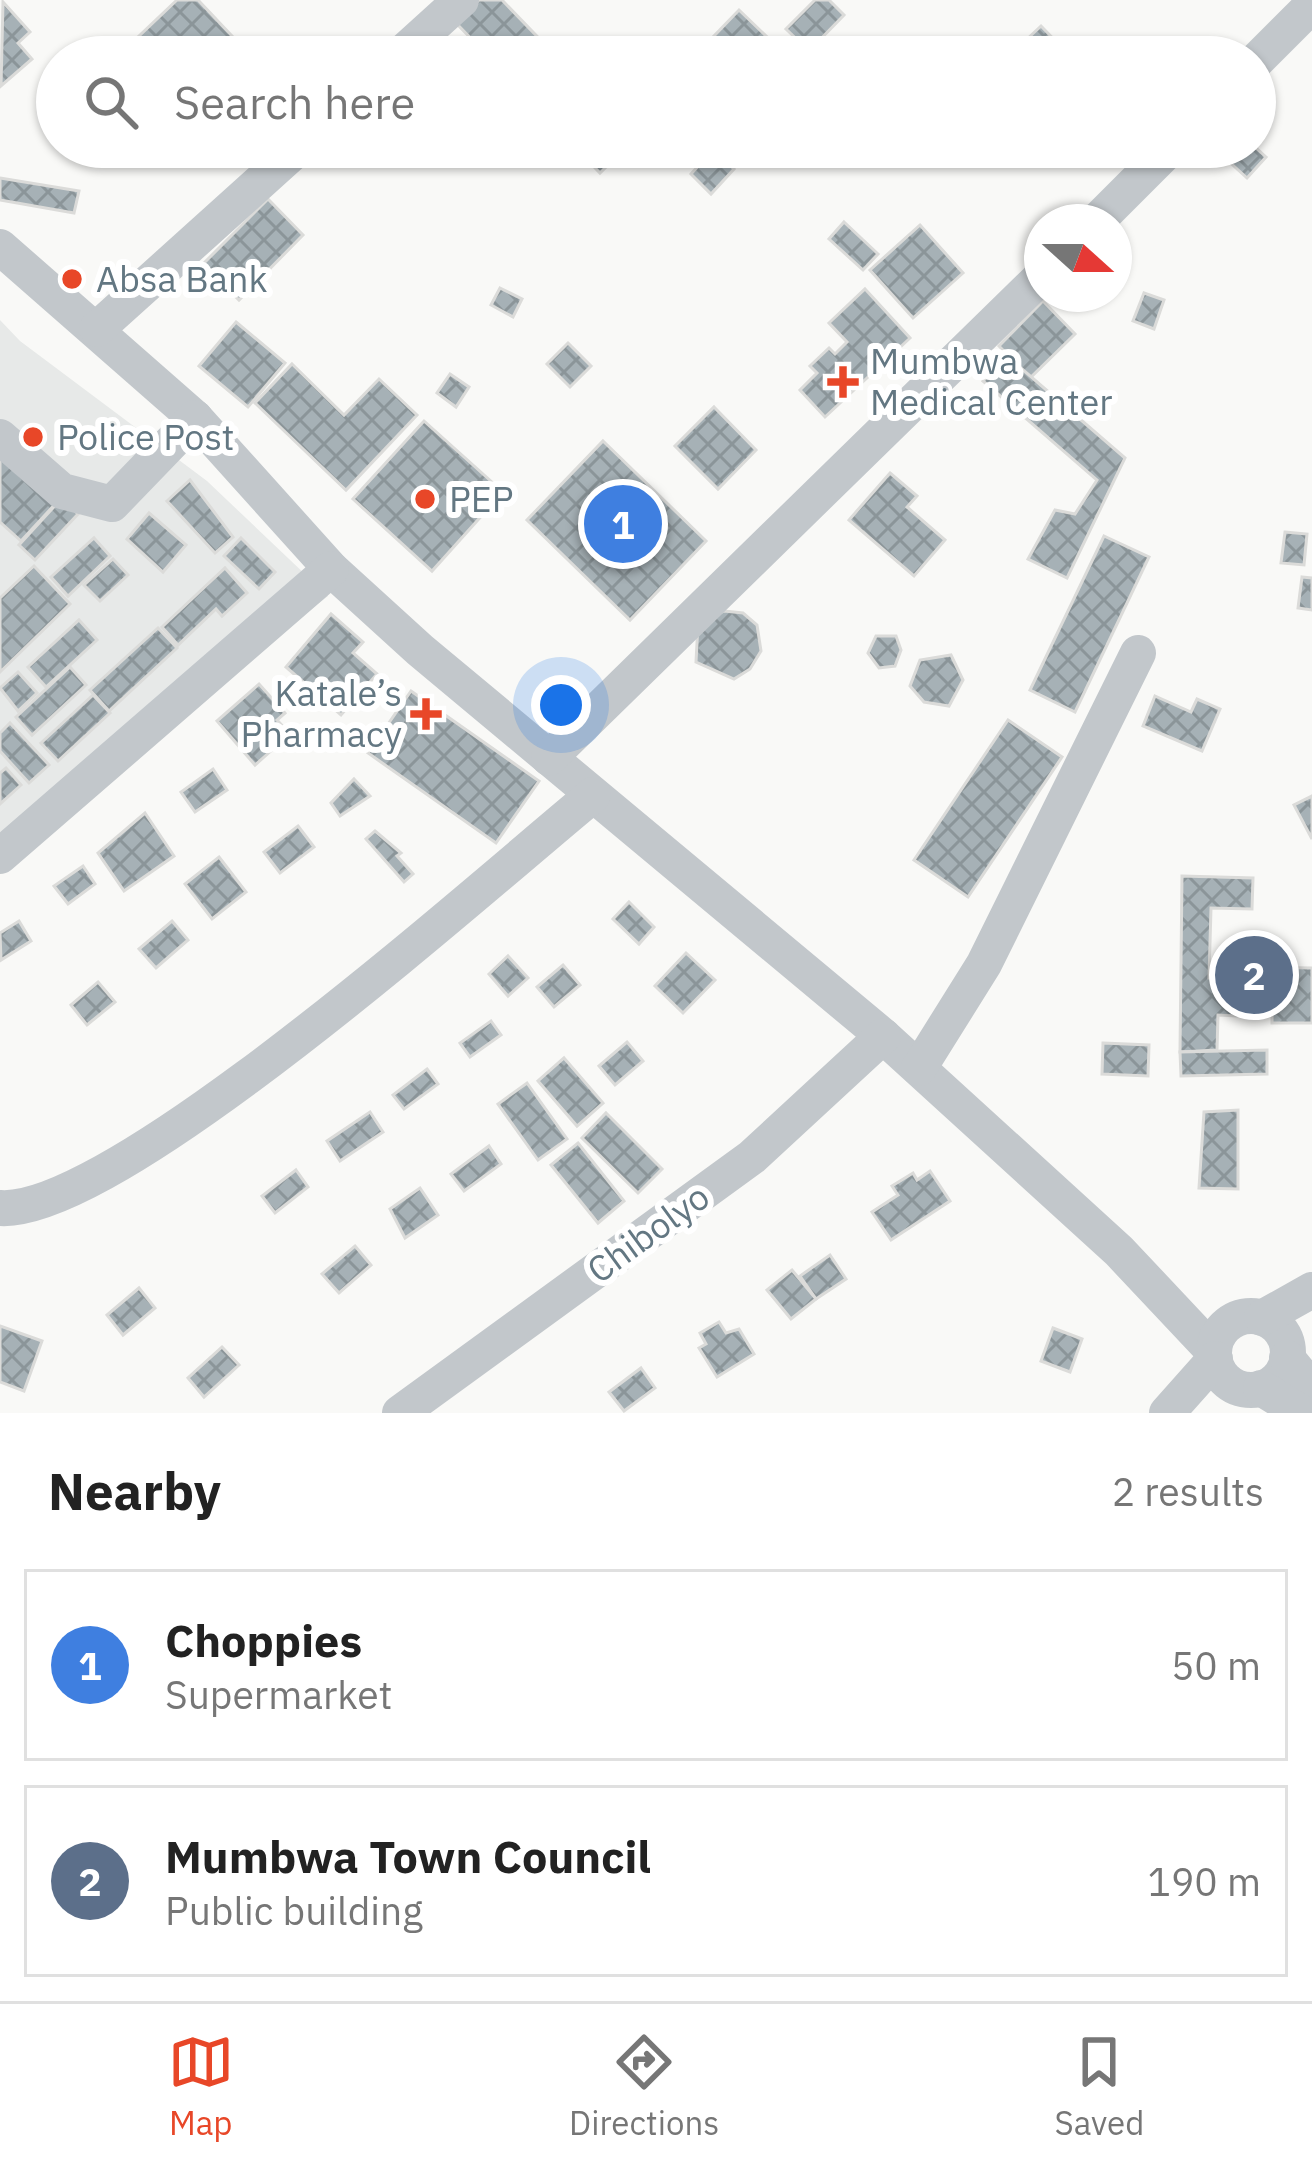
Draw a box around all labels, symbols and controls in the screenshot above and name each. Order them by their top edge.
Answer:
search box [36,36,1276,168]
icon: search [78,69,144,135]
text: Search here [174,73,415,131]
north arrow [1024,204,1132,312]
place label: Absa Bank [96,255,267,302]
marker: Absa Bank [59,266,85,292]
place label: Mumbwa Medical Center [870,337,1113,425]
marker: Mumbwa Medical Center [827,366,859,398]
place label: Police Post [57,413,234,460]
marker: Police Post [20,424,46,450]
place label: PEP [449,475,514,522]
pin: 1 [584,479,662,569]
marker: PEP [412,486,438,512]
place label: Katale’s Pharmacy [241,669,402,757]
your location [531,675,591,735]
marker: Katale’s Pharmacy [413,701,439,727]
pin: 2 [1215,930,1293,1020]
street label: Chibolyo [577,1172,718,1293]
text: Nearby [48,1458,221,1524]
text: 2 results [1112,1466,1264,1517]
text: Choppies [165,1611,362,1669]
text: 1 [78,1640,102,1691]
text: 50 m [1171,1640,1261,1691]
text: Supermarket [165,1669,392,1720]
text: Mumbwa Town Council [165,1827,651,1885]
text: 2 [78,1856,102,1907]
text: 190 m [1148,1856,1261,1907]
text: Public building [165,1885,423,1936]
tab: Map [168,2029,234,2144]
tab: Directions [569,2029,719,2144]
tab: Saved [1055,2029,1144,2144]

